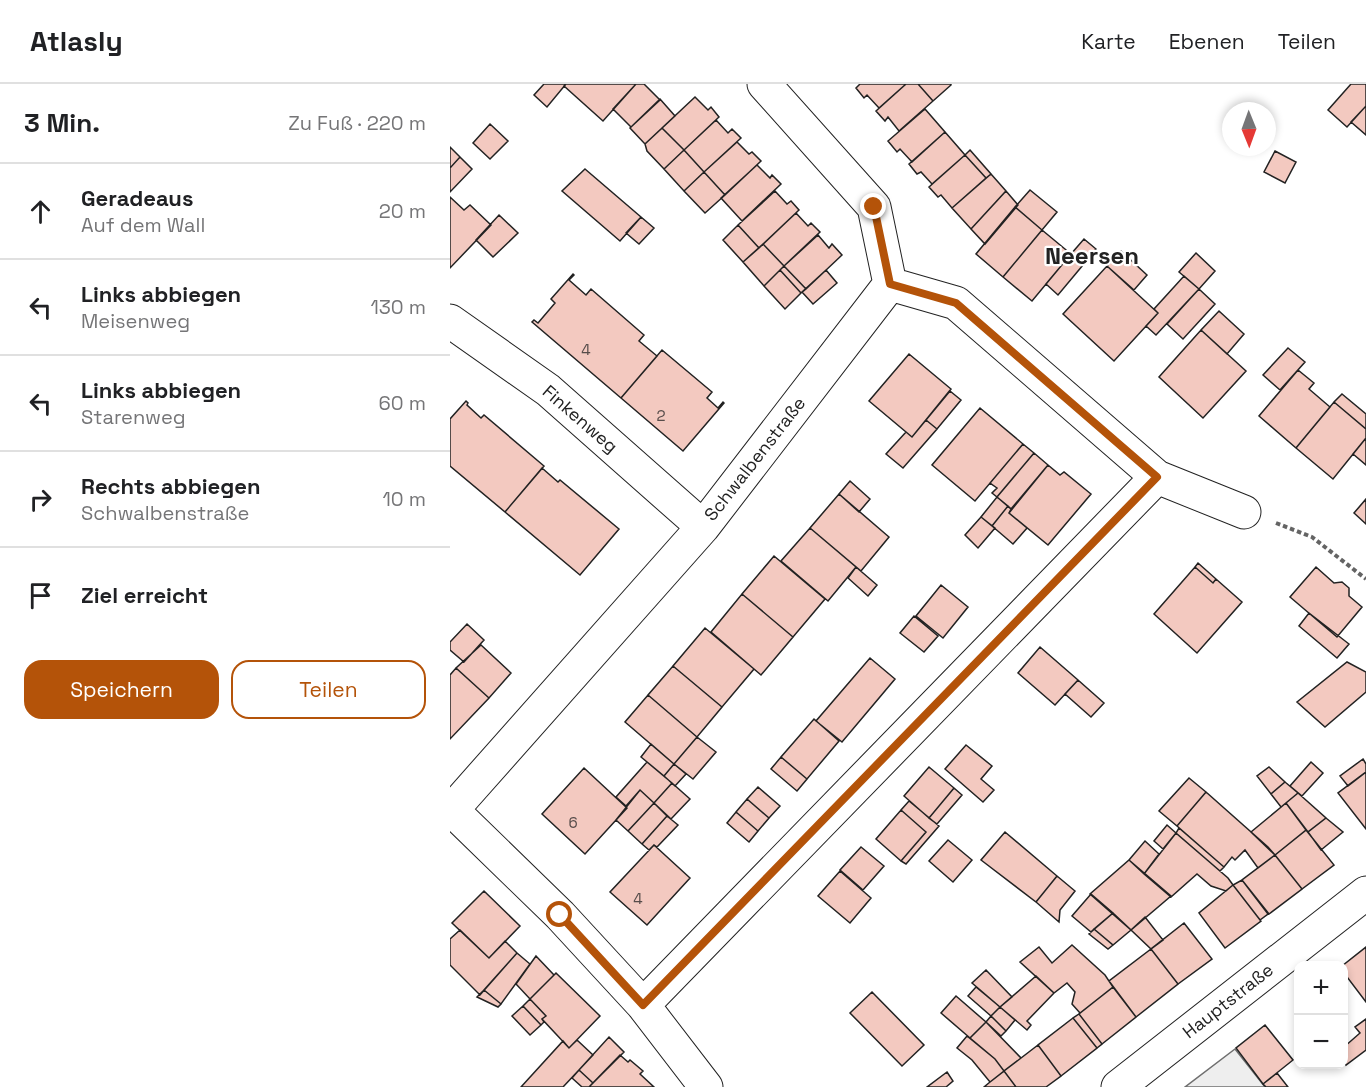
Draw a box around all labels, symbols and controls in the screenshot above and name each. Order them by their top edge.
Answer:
text: Atlasly [30,23,123,59]
text: Karte [1081,28,1136,55]
text: Ebenen [1169,28,1245,55]
text: Teilen [1278,28,1336,55]
north arrow [1222,102,1276,156]
text: 3 Min. [24,106,100,140]
text: Zu Fuß · 220 m [288,110,426,136]
text: Geradeaus [81,184,193,212]
route end [860,193,886,219]
icon: ahead [24,195,57,228]
text: 20 m [379,198,426,224]
text: Auf dem Wall [81,212,205,238]
district label: Neersen [1045,240,1139,271]
text: Links abbiegen [81,280,241,308]
icon: left [24,291,57,324]
text: 130 m [370,294,426,320]
text: Meisenweg [81,308,190,334]
house number: 4 [581,340,591,359]
text: Links abbiegen [81,376,241,404]
street label: Finkenweg [538,380,623,458]
icon: left [24,387,57,420]
text: 60 m [379,390,426,416]
street label: Schwalbenstraße [699,392,810,525]
text: Starenweg [81,404,186,430]
house number: 2 [656,406,666,425]
text: Rechts abbiegen [81,472,261,500]
icon: right [24,483,57,516]
text: 10 m [382,486,426,512]
text: Schwalbenstraße [81,500,249,526]
icon: arrive [24,579,57,612]
text: Ziel erreicht [81,581,208,609]
button: Speichern [24,660,219,719]
button: Teilen [231,660,426,719]
house number: 6 [568,813,578,832]
house number: 4 [633,889,643,908]
route start [546,901,572,927]
street label: Hauptstraße [1178,958,1278,1043]
map controls [1294,961,1348,1069]
button: + [1294,961,1348,1015]
button: − [1294,1015,1348,1069]

